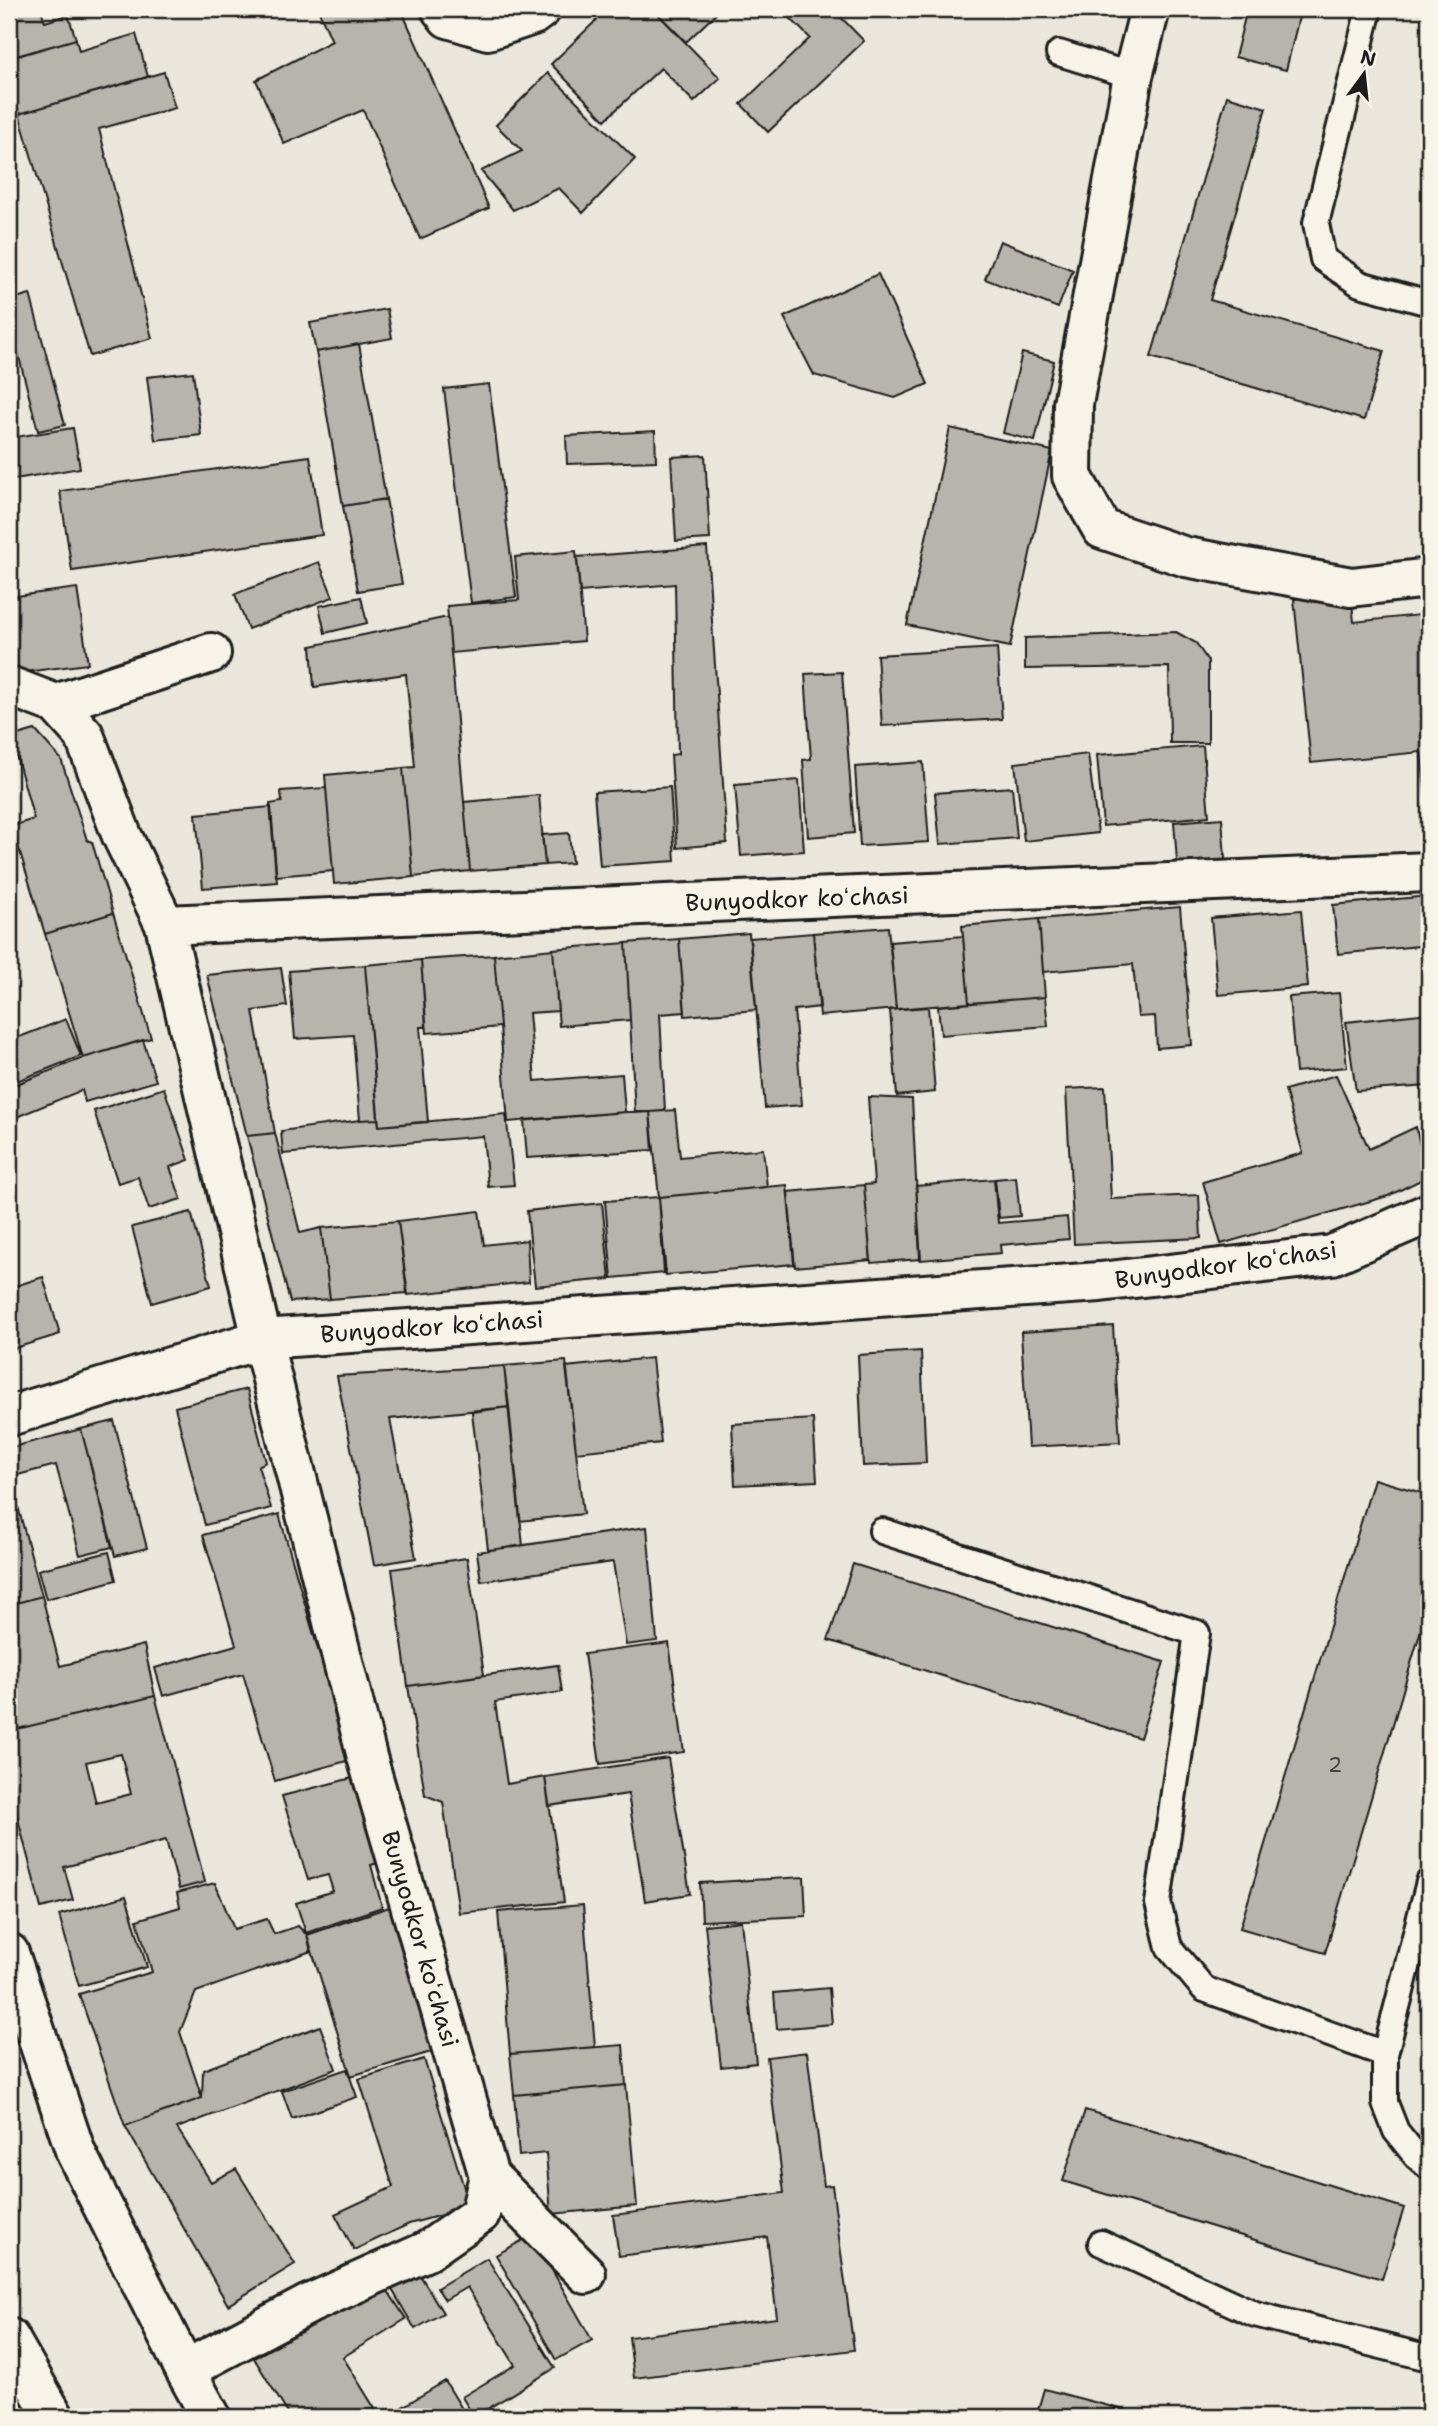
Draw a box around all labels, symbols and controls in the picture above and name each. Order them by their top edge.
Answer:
north arrow [1330,38,1400,108]
text: N [1358,44,1379,72]
street label: Bunyodkor koʻchasi [685,879,909,919]
street label: Bunyodkor koʻchasi [1113,1234,1339,1296]
street label: Bunyodkor koʻchasi [319,1303,545,1351]
house number: 2 [1328,1751,1342,1779]
street label: Bunyodkor koʻchasi [374,1827,466,2051]

